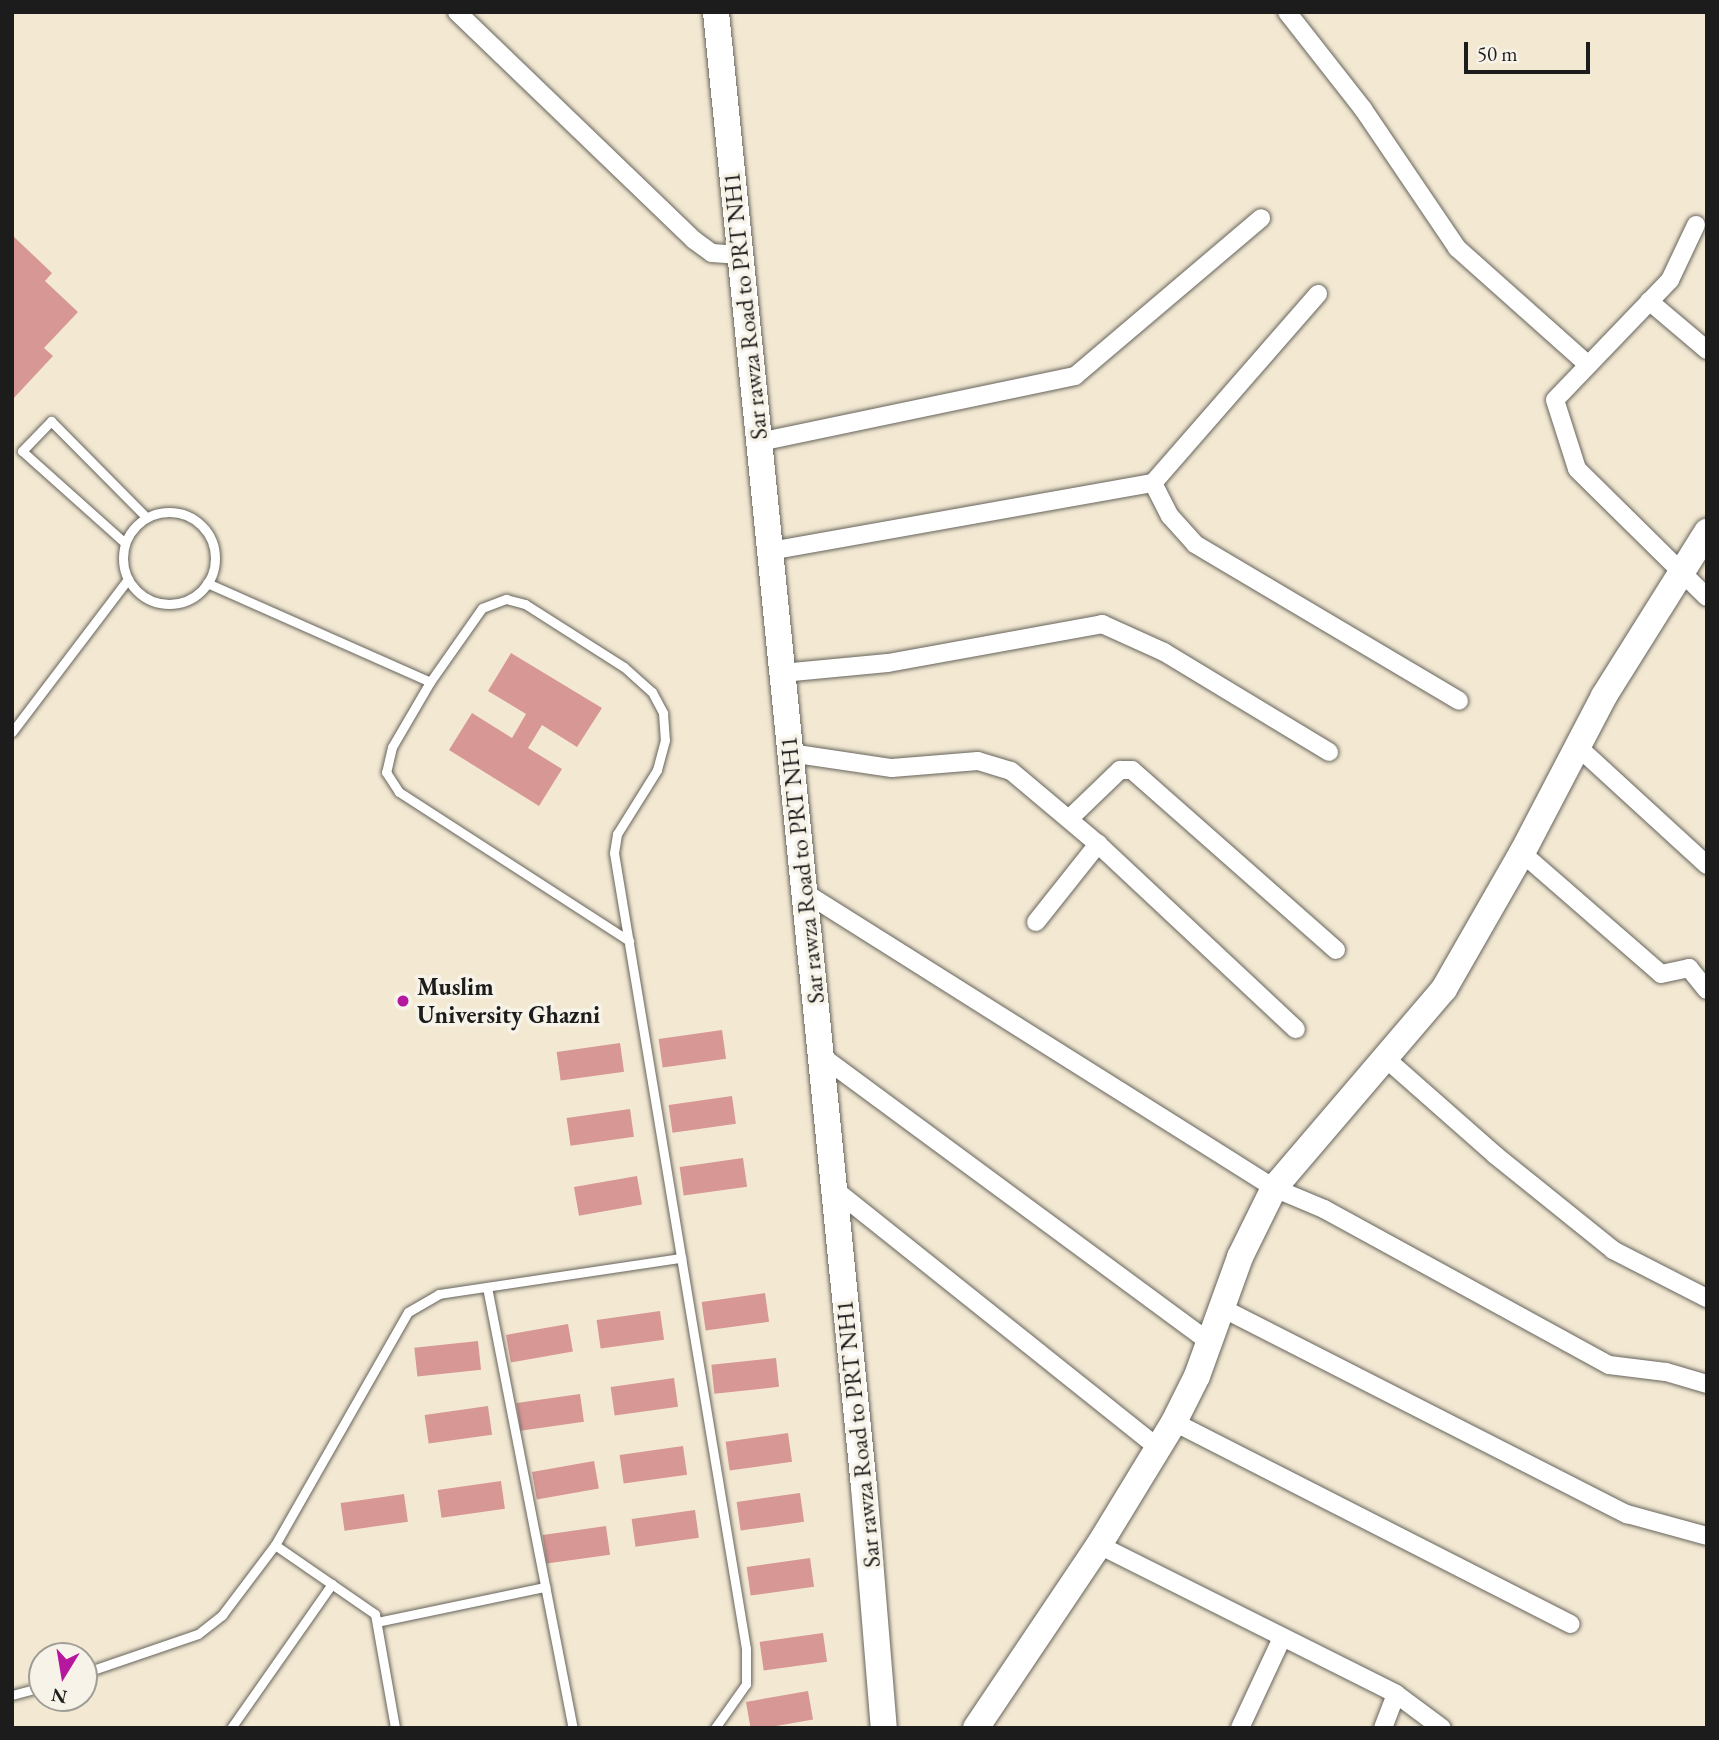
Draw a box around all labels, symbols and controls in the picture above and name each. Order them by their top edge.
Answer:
scale bar [1467,28,1593,72]
text: 50 m [1477,40,1518,67]
street label: Sar rawza Road to PRT NH1 [717,171,773,441]
street label: Sar rawza Road to PRT NH1 [774,735,830,1005]
place label: Muslim University Ghazni [417,973,600,1029]
marker: Muslim University Ghazni [395,993,411,1009]
street label: Sar rawza Road to PRT NH1 [830,1299,886,1569]
north arrow [28,1642,98,1712]
text: N [49,1682,69,1710]

